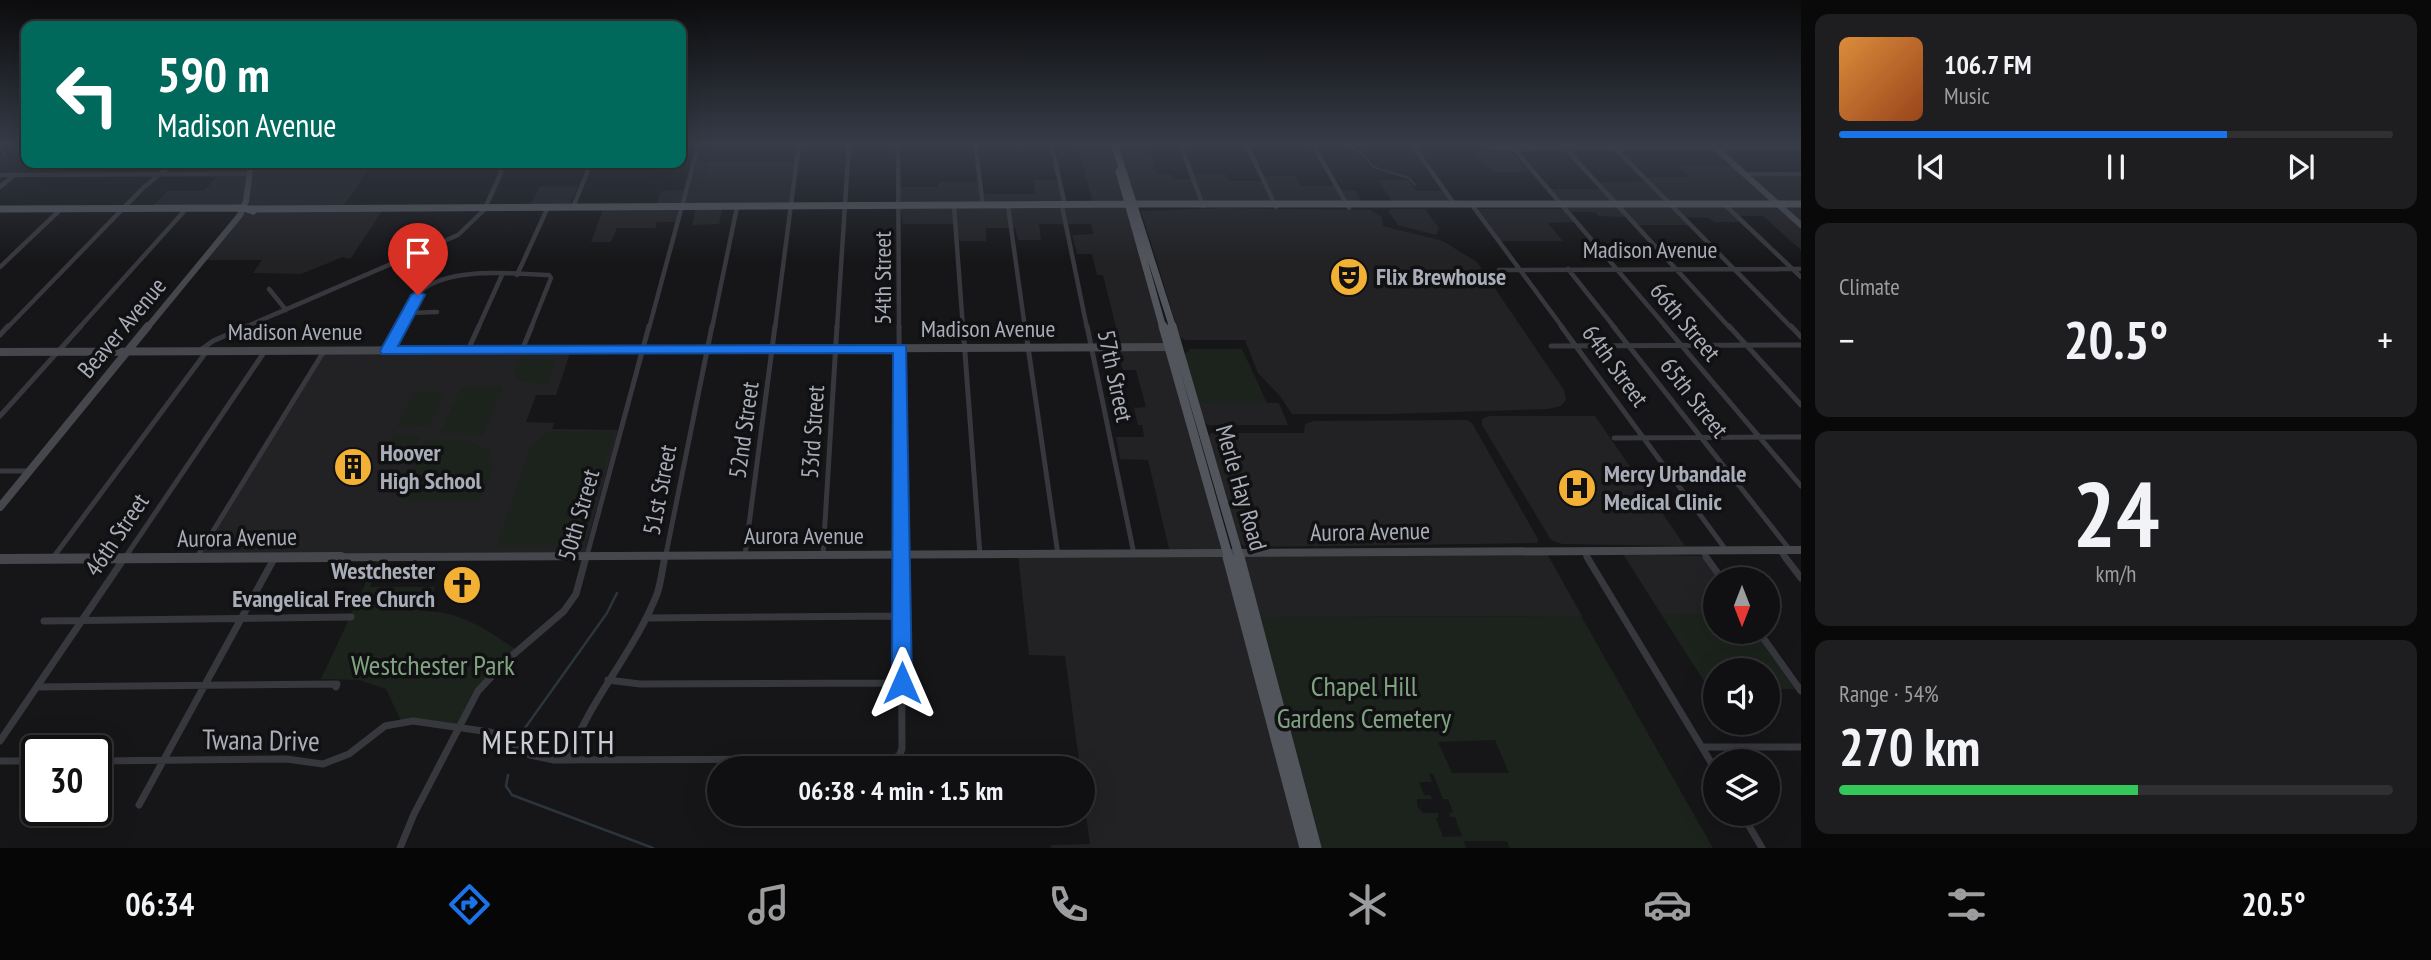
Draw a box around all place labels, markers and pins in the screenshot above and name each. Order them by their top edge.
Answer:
pin [388,223,448,295]
theatre icon: Flix Brewhouse [1328,256,1370,298]
place label: Flix Brewhouse [1376,261,1506,292]
place label: Hoover High School [380,437,482,496]
building icon: Hoover High School [332,446,374,488]
place label: Mercy Urbandale Medical Clinic [1604,458,1747,517]
hospital icon: Mercy Urbandale Medical Clinic [1556,467,1598,509]
place label: Westchester Evangelical Free Church [232,555,436,614]
church icon: Westchester Evangelical Free Church [441,564,483,606]

